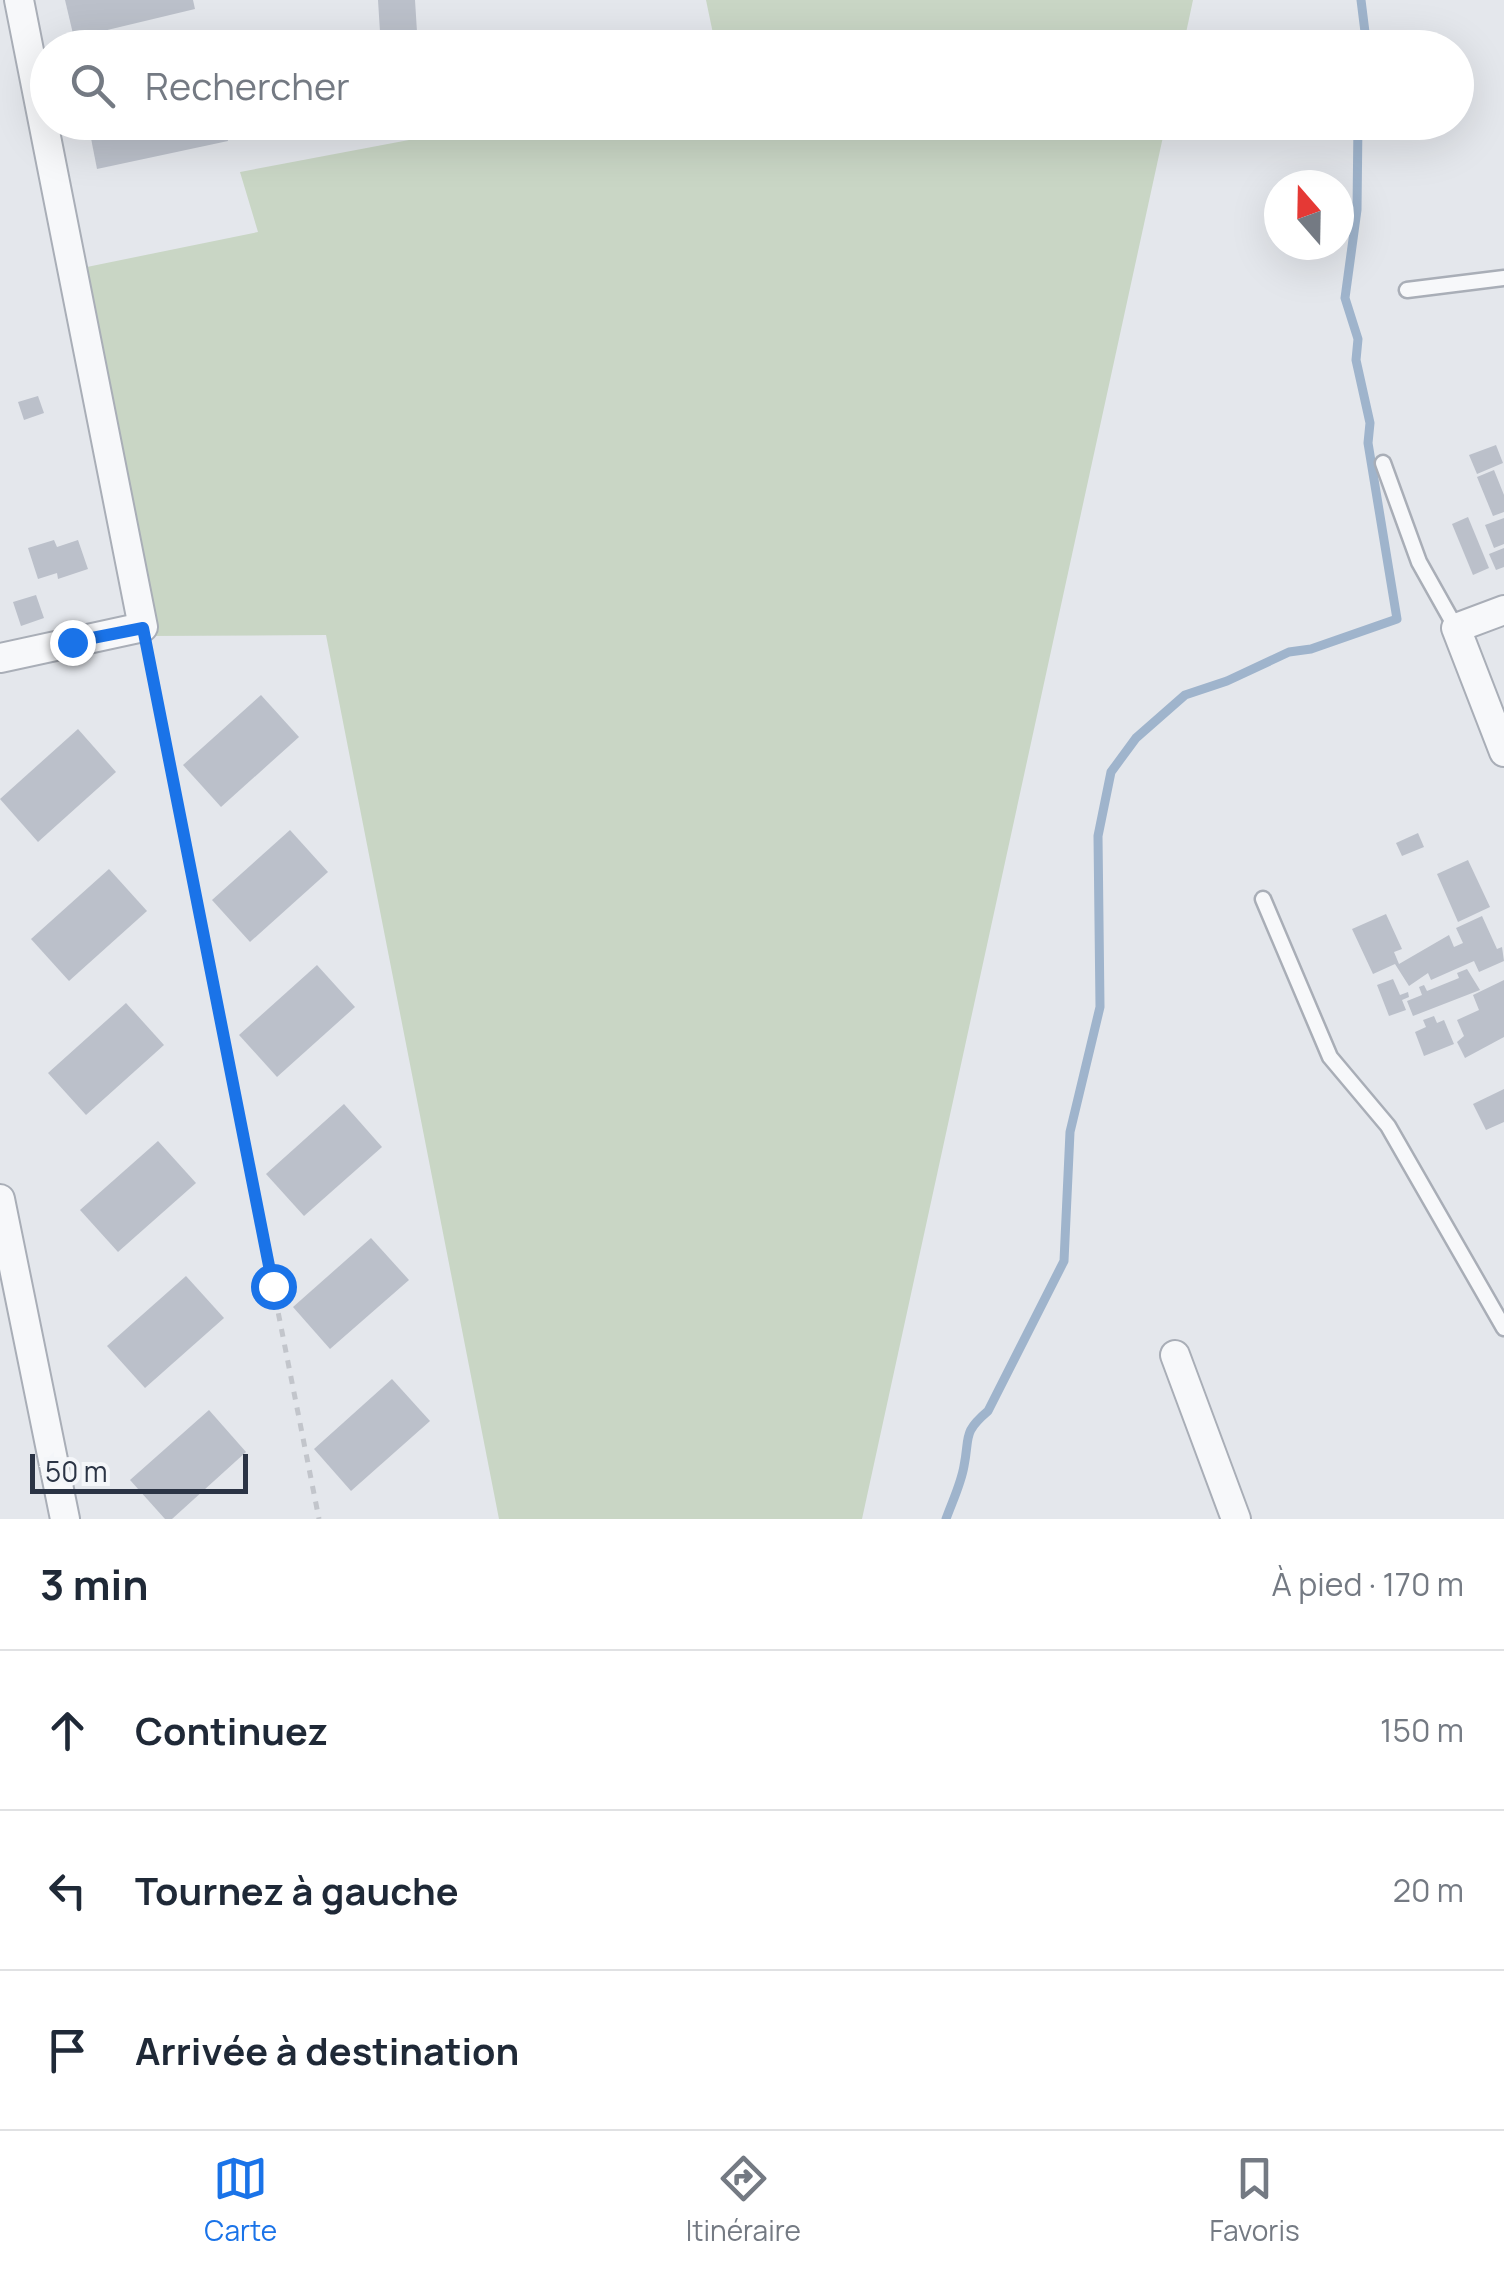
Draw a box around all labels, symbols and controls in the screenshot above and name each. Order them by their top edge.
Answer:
search box [30,30,1474,140]
icon: search [65,58,120,113]
text: Rechercher [145,59,350,111]
north arrow [1264,170,1354,260]
route end [50,620,96,666]
route start [251,1264,297,1310]
scale bar [30,1449,248,1494]
text: 50 m [45,1452,108,1490]
text: 3 min [40,1555,149,1613]
text: À pied · 170 m [1272,1562,1464,1606]
icon: ahead [40,1703,95,1758]
text: Continuez [135,1704,328,1756]
text: 150 m [1380,1708,1464,1752]
icon: left [40,1863,95,1918]
text: Tournez à gauche [135,1864,459,1916]
text: 20 m [1393,1868,1464,1912]
icon: arrive [40,2023,95,2078]
text: Arrivée à destination [135,2024,519,2076]
tab: Carte [204,2151,277,2249]
tab: Itinéraire [686,2151,801,2249]
tab: Favoris [1210,2151,1300,2249]

